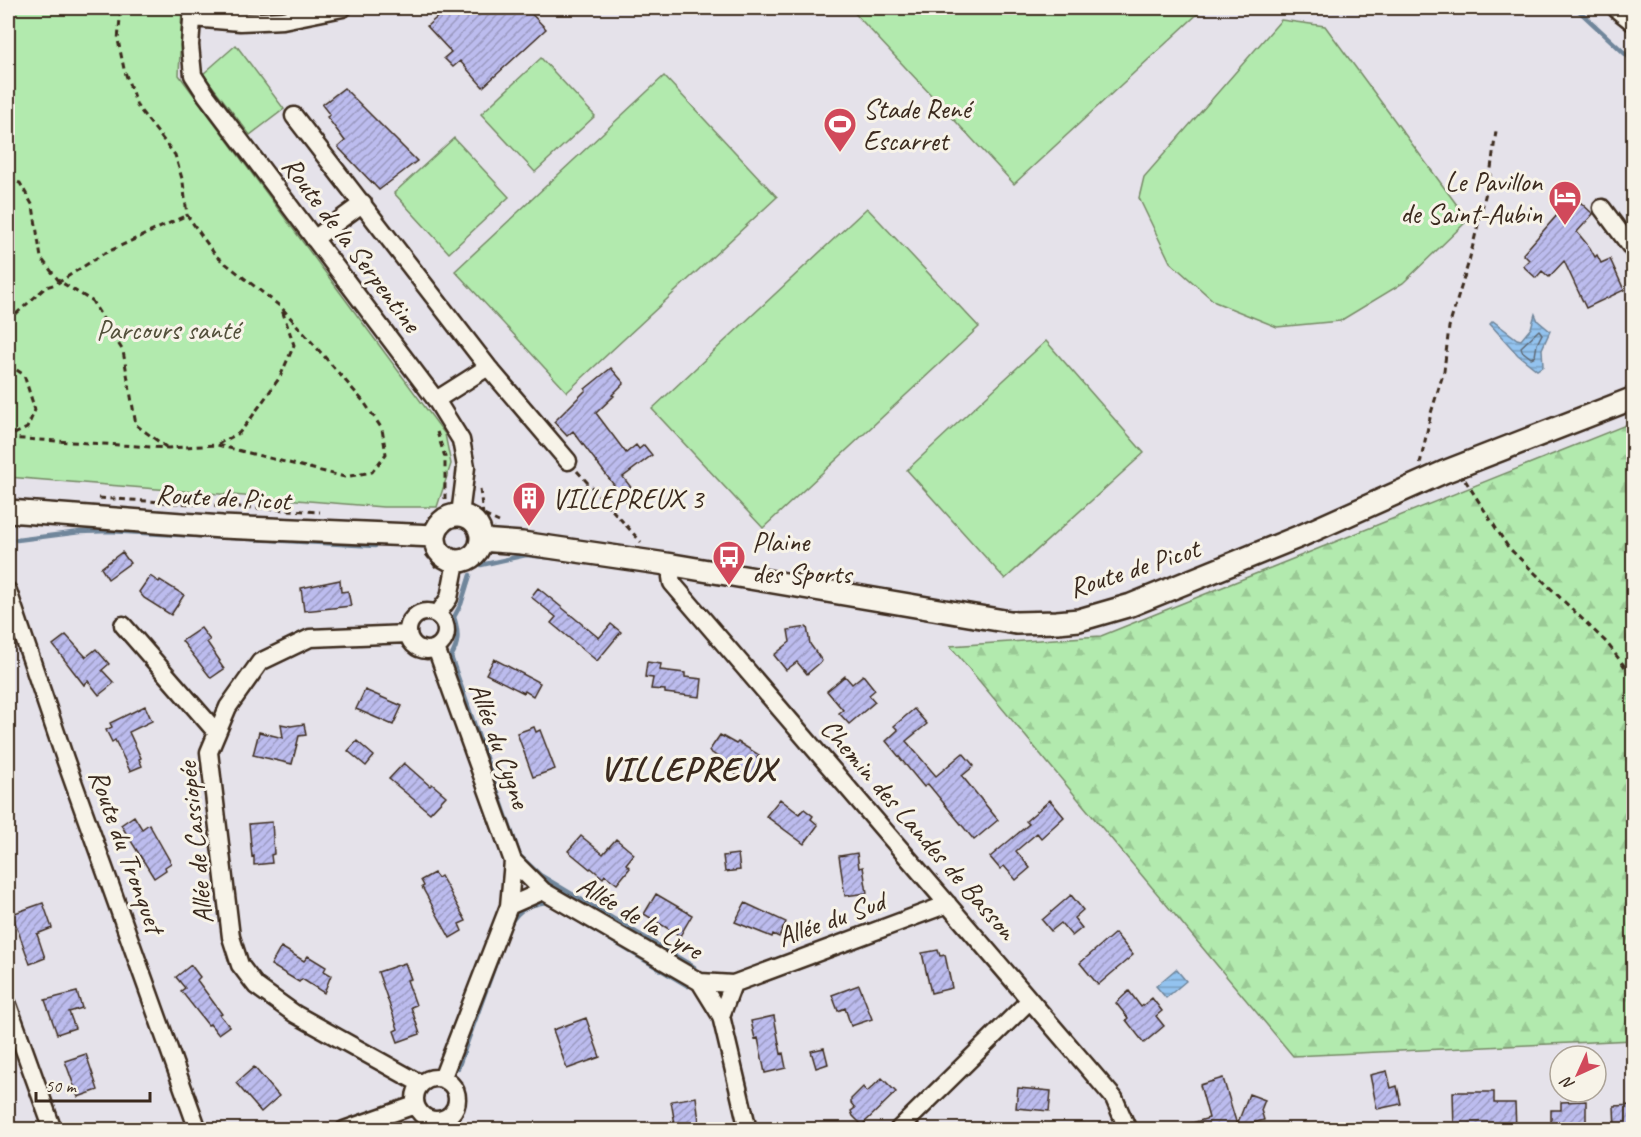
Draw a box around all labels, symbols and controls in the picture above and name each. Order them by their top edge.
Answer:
place label: Stade René Escarret [863,91,974,158]
sports icon: Stade René Escarret [822,106,858,153]
street label: Route de la Serpentine [275,149,431,340]
place label: Le Pavillon de Saint-Aubin [1400,164,1543,231]
hotel icon: Le Pavillon de Saint-Aubin [1547,179,1583,226]
park label: Parcours santé [96,312,244,347]
street label: Route de Picot [155,476,294,518]
building icon: VILLEPREUX 3 [511,480,547,527]
place label: VILLEPREUX 3 [552,481,706,516]
place label: Plaine des Sports [752,524,854,591]
street label: Route de Picot [1064,530,1206,605]
bus stop icon: Plaine des Sports [711,539,747,586]
street label: Allée du Cygne [461,677,540,814]
street label: Chemin des Landes de Basson [813,711,1026,948]
district label: VILLEPREUX [600,747,780,790]
street label: Allée de Cassiopée [169,758,221,926]
street label: Route du Tronquet [81,764,174,941]
street label: Allée de la Lyre [571,867,711,968]
street label: Allée du Sud [773,882,893,955]
north arrow [1548,1044,1608,1104]
scale bar [36,1065,150,1103]
text: N [1555,1071,1579,1094]
text: 50 m [45,1075,78,1097]

